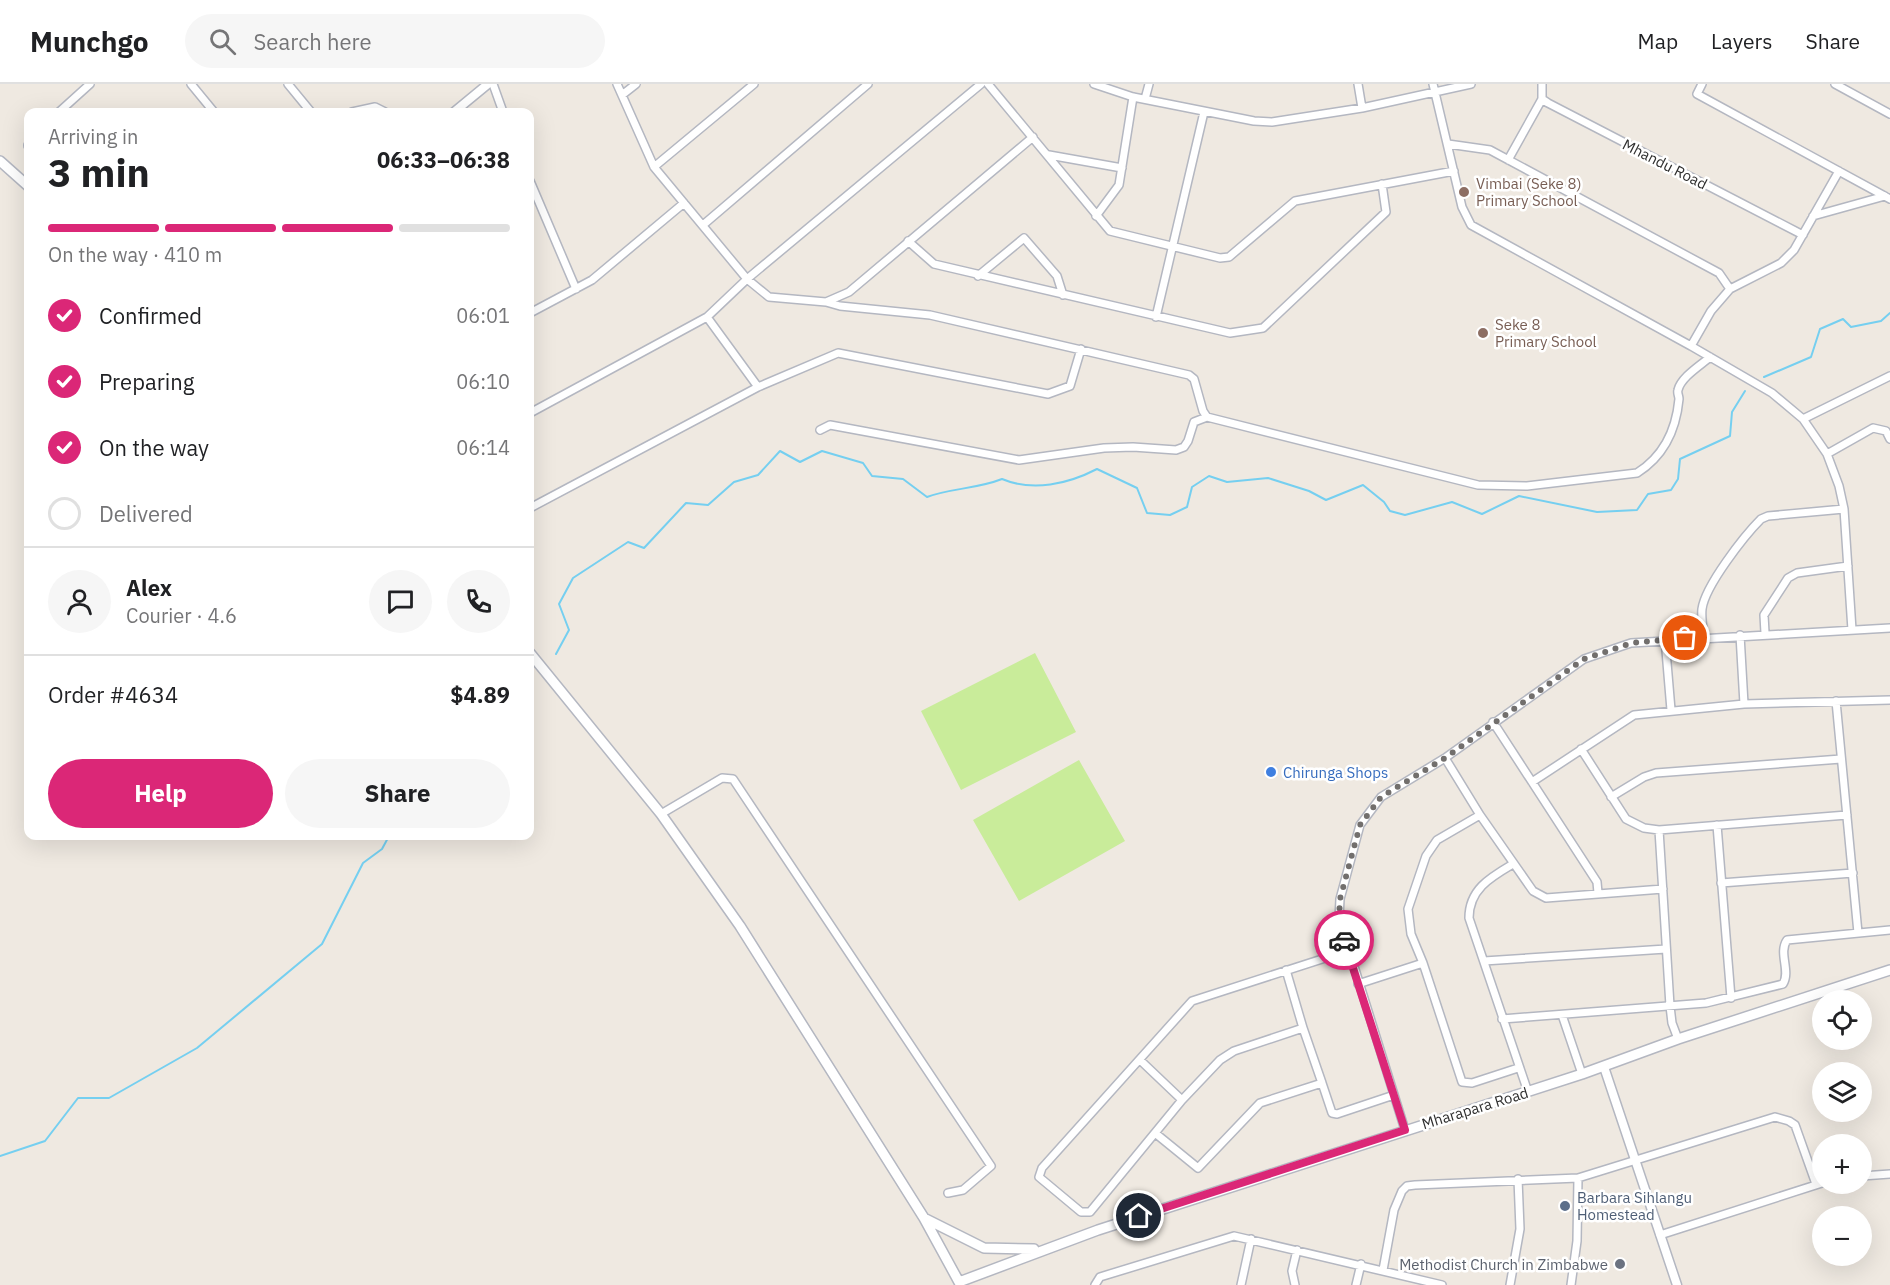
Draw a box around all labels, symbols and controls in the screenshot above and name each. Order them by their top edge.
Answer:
search box [185,14,605,68]
text: Munchgo [30,23,149,60]
icon: search [206,25,239,58]
text: Search here [254,27,372,56]
text: Map [1638,27,1678,55]
text: Layers [1711,27,1773,55]
text: Share [1806,27,1860,55]
text: Arriving in [48,123,138,150]
street label: Mhandu Road [1619,135,1711,193]
text: 06:33–06:38 [377,145,510,174]
text: 3 min [48,147,150,198]
place label: Vimbai (Seke 8) Primary School [1476,174,1581,210]
marker: Vimbai (Seke 8) Primary School [1457,185,1471,199]
text: On the way · 410 m [48,241,222,268]
icon: check [48,299,81,332]
text: Confirmed [99,301,202,330]
text: 06:01 [456,302,510,329]
place label: Seke 8 Primary School [1495,315,1597,351]
marker: Seke 8 Primary School [1476,326,1490,340]
icon: check [48,365,81,398]
text: Preparing [99,367,194,396]
text: 06:10 [456,368,510,395]
icon: check [48,431,81,464]
text: On the way [99,433,209,462]
text: 06:14 [456,434,510,461]
text: Delivered [99,499,193,528]
button: person [48,570,111,633]
button: chat [369,570,432,633]
button: phone [447,570,510,633]
text: Alex [126,573,172,602]
text: Courier · 4.6 [126,602,237,629]
pin [1659,612,1710,663]
icon: bag [1668,621,1701,654]
text: Order #4634 [48,680,178,709]
text: $4.89 [450,680,510,709]
button: Help [48,759,273,828]
button: Share [285,759,510,828]
place label: Chirunga Shops [1283,763,1388,782]
marker: Chirunga Shops [1264,765,1278,779]
courier [1314,910,1374,970]
icon: car [1328,924,1361,957]
map controls [1812,990,1872,1266]
button: locate [1812,990,1872,1050]
button: layers [1812,1062,1872,1122]
street label: Mharapara Road [1419,1083,1531,1133]
button: + [1812,1134,1872,1194]
place label: Barbara Sihlangu Homestead [1577,1188,1692,1224]
pin [1113,1190,1164,1241]
icon: home [1122,1199,1155,1232]
marker: Barbara Sihlangu Homestead [1558,1199,1572,1213]
button: − [1812,1206,1872,1266]
place label: Methodist Church in Zimbabwe [1399,1255,1608,1274]
marker: Methodist Church in Zimbabwe [1613,1257,1627,1271]

